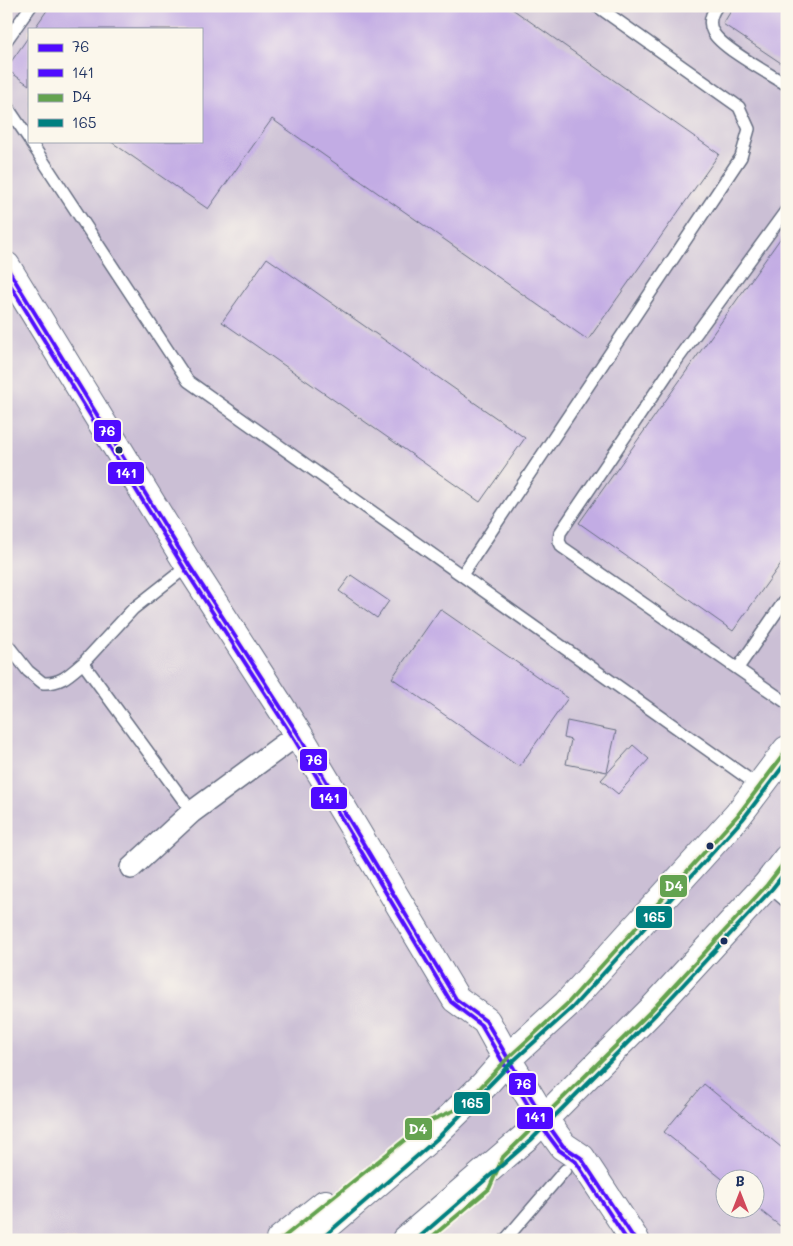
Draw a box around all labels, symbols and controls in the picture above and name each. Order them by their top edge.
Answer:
legend [28,28,202,142]
text: 76 [72,36,89,56]
text: 141 [72,62,94,82]
text: D4 [72,86,91,106]
text: 165 [72,112,97,132]
line badge: 76 [93,419,122,443]
text: 76 [99,421,115,440]
unlabelled marker [114,445,124,455]
line badge: 141 [107,461,145,485]
text: 141 [115,463,137,482]
line badge: 76 [299,748,328,772]
text: 76 [306,750,322,769]
line badge: 141 [310,786,348,810]
text: 141 [318,788,340,807]
unlabelled marker [705,841,715,851]
line badge: D4 [659,874,688,898]
text: D4 [665,876,684,895]
line badge: 165 [635,905,673,929]
text: 165 [643,907,665,926]
unlabelled marker [719,936,729,946]
line badge: 76 [508,1072,537,1096]
text: 76 [515,1074,531,1093]
line badge: 165 [453,1091,491,1115]
text: 165 [461,1093,483,1112]
line badge: 141 [516,1106,554,1130]
text: 141 [524,1107,546,1126]
line badge: D4 [404,1117,433,1141]
text: D4 [409,1119,428,1138]
north arrow [716,1168,766,1218]
text: B [735,1171,745,1190]

